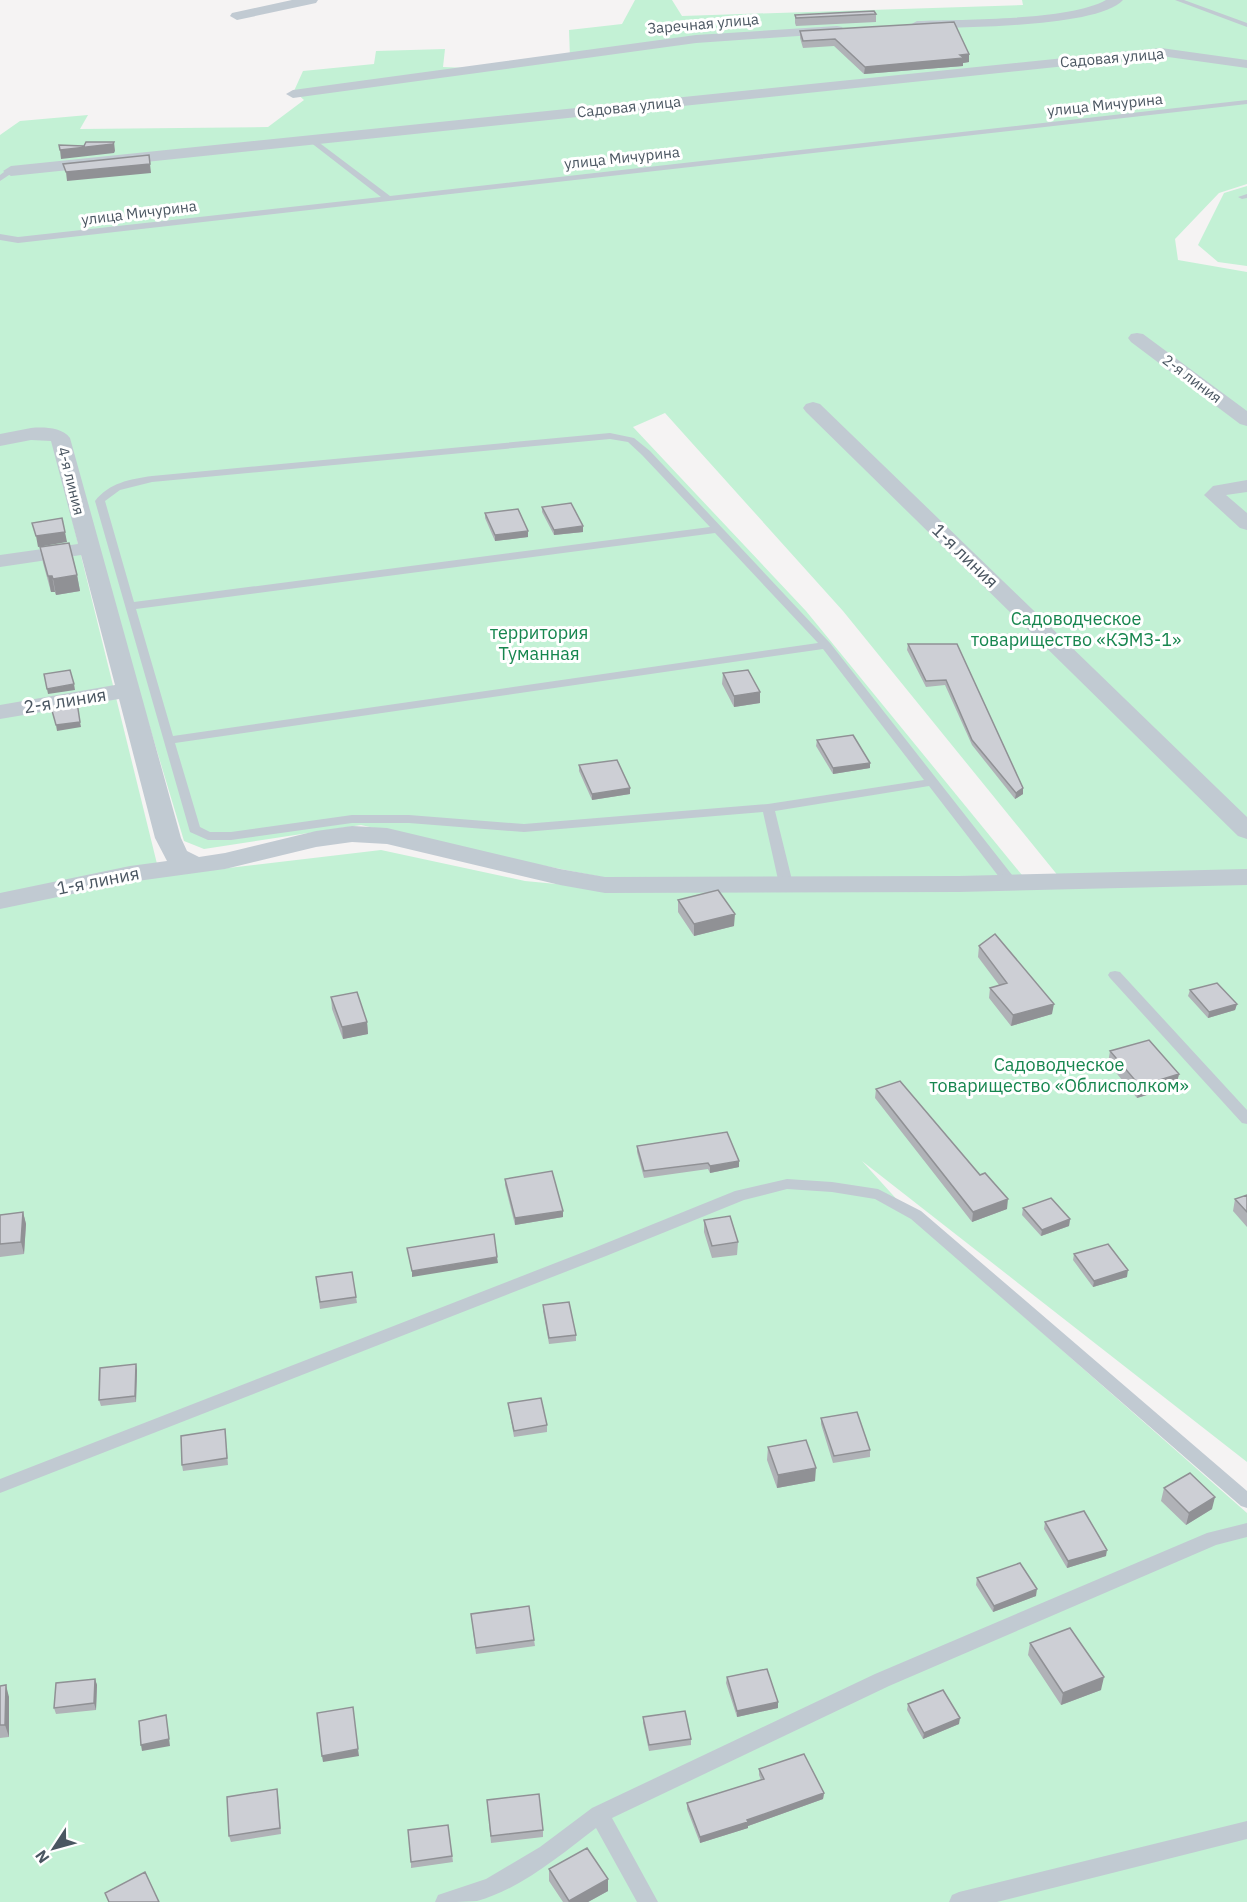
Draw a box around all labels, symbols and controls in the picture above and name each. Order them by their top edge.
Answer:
street label: Заречная улица [646,9,760,38]
street label: Садовая улица [1059,43,1165,72]
street label: улица Мичурина [1046,89,1164,120]
street label: Садовая улица [576,92,682,121]
street label: улица Мичурина [563,142,681,173]
street label: улица Мичурина [80,196,198,229]
street label: 2-я линия [1159,350,1226,407]
street label: 4-я линия [54,445,89,517]
street label: 1-я линия [927,518,1003,593]
park label: Садоводческое товарищество «КЭМЗ-1» [971,607,1181,651]
park label: территория Туманная [490,621,588,665]
street label: 2-я линия [22,683,108,718]
street label: 1-я линия [55,861,141,900]
park label: Садоводческое товарищество «Облисполком» [929,1053,1189,1097]
north arrow [24,1818,84,1878]
text: N [30,1846,53,1867]

